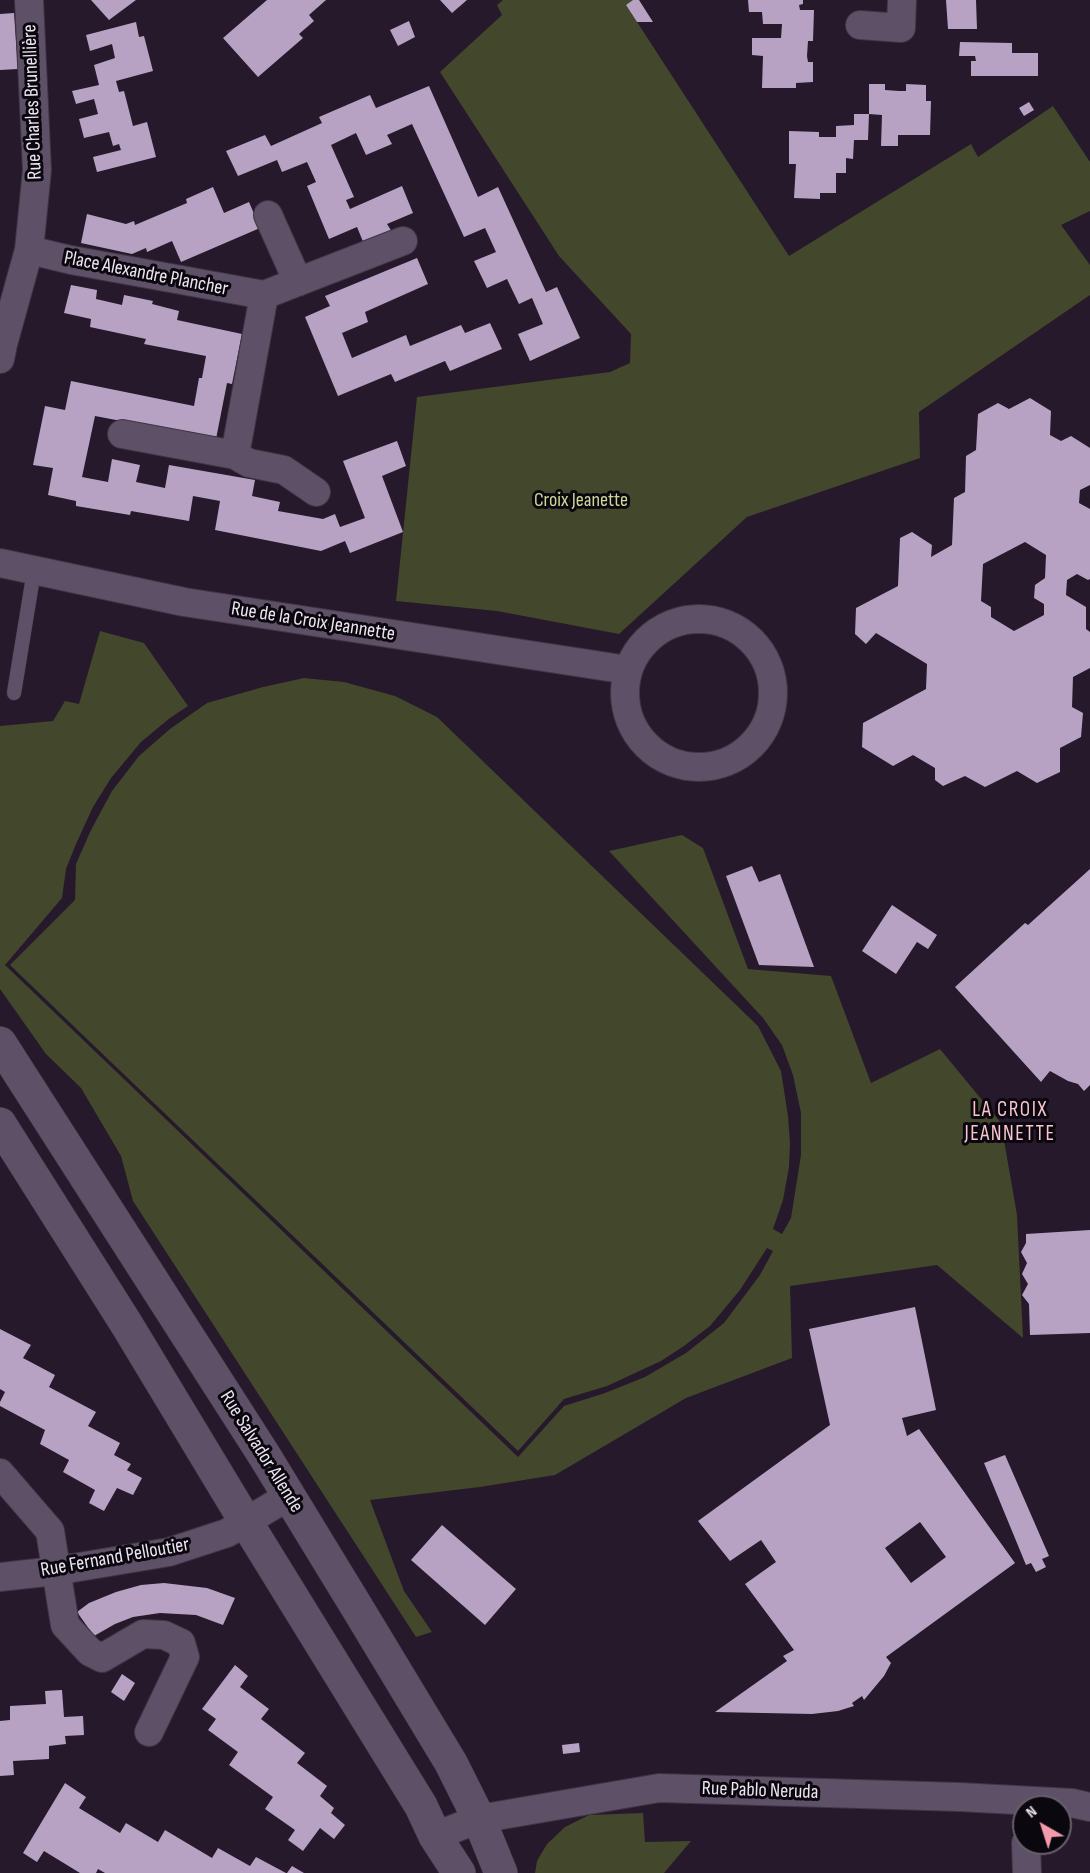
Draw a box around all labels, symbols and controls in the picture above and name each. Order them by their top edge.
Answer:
street label: Rue Charles Brunellière [18,24,48,180]
street label: Place Alexandre Plancher [62,246,230,302]
park label: Croix Jeanette [534,489,628,513]
street label: Rue de la Croix Jeannette [229,597,397,647]
district label: LA CROIX JEANNETTE [964,1098,1056,1148]
street label: Rue Salvador Allende [214,1387,308,1517]
street label: Rue Fernand Pelloutier [39,1533,191,1583]
street label: Rue Pablo Neruda [701,1777,819,1805]
north arrow [1012,1795,1072,1855]
text: N [1022,1802,1041,1822]

